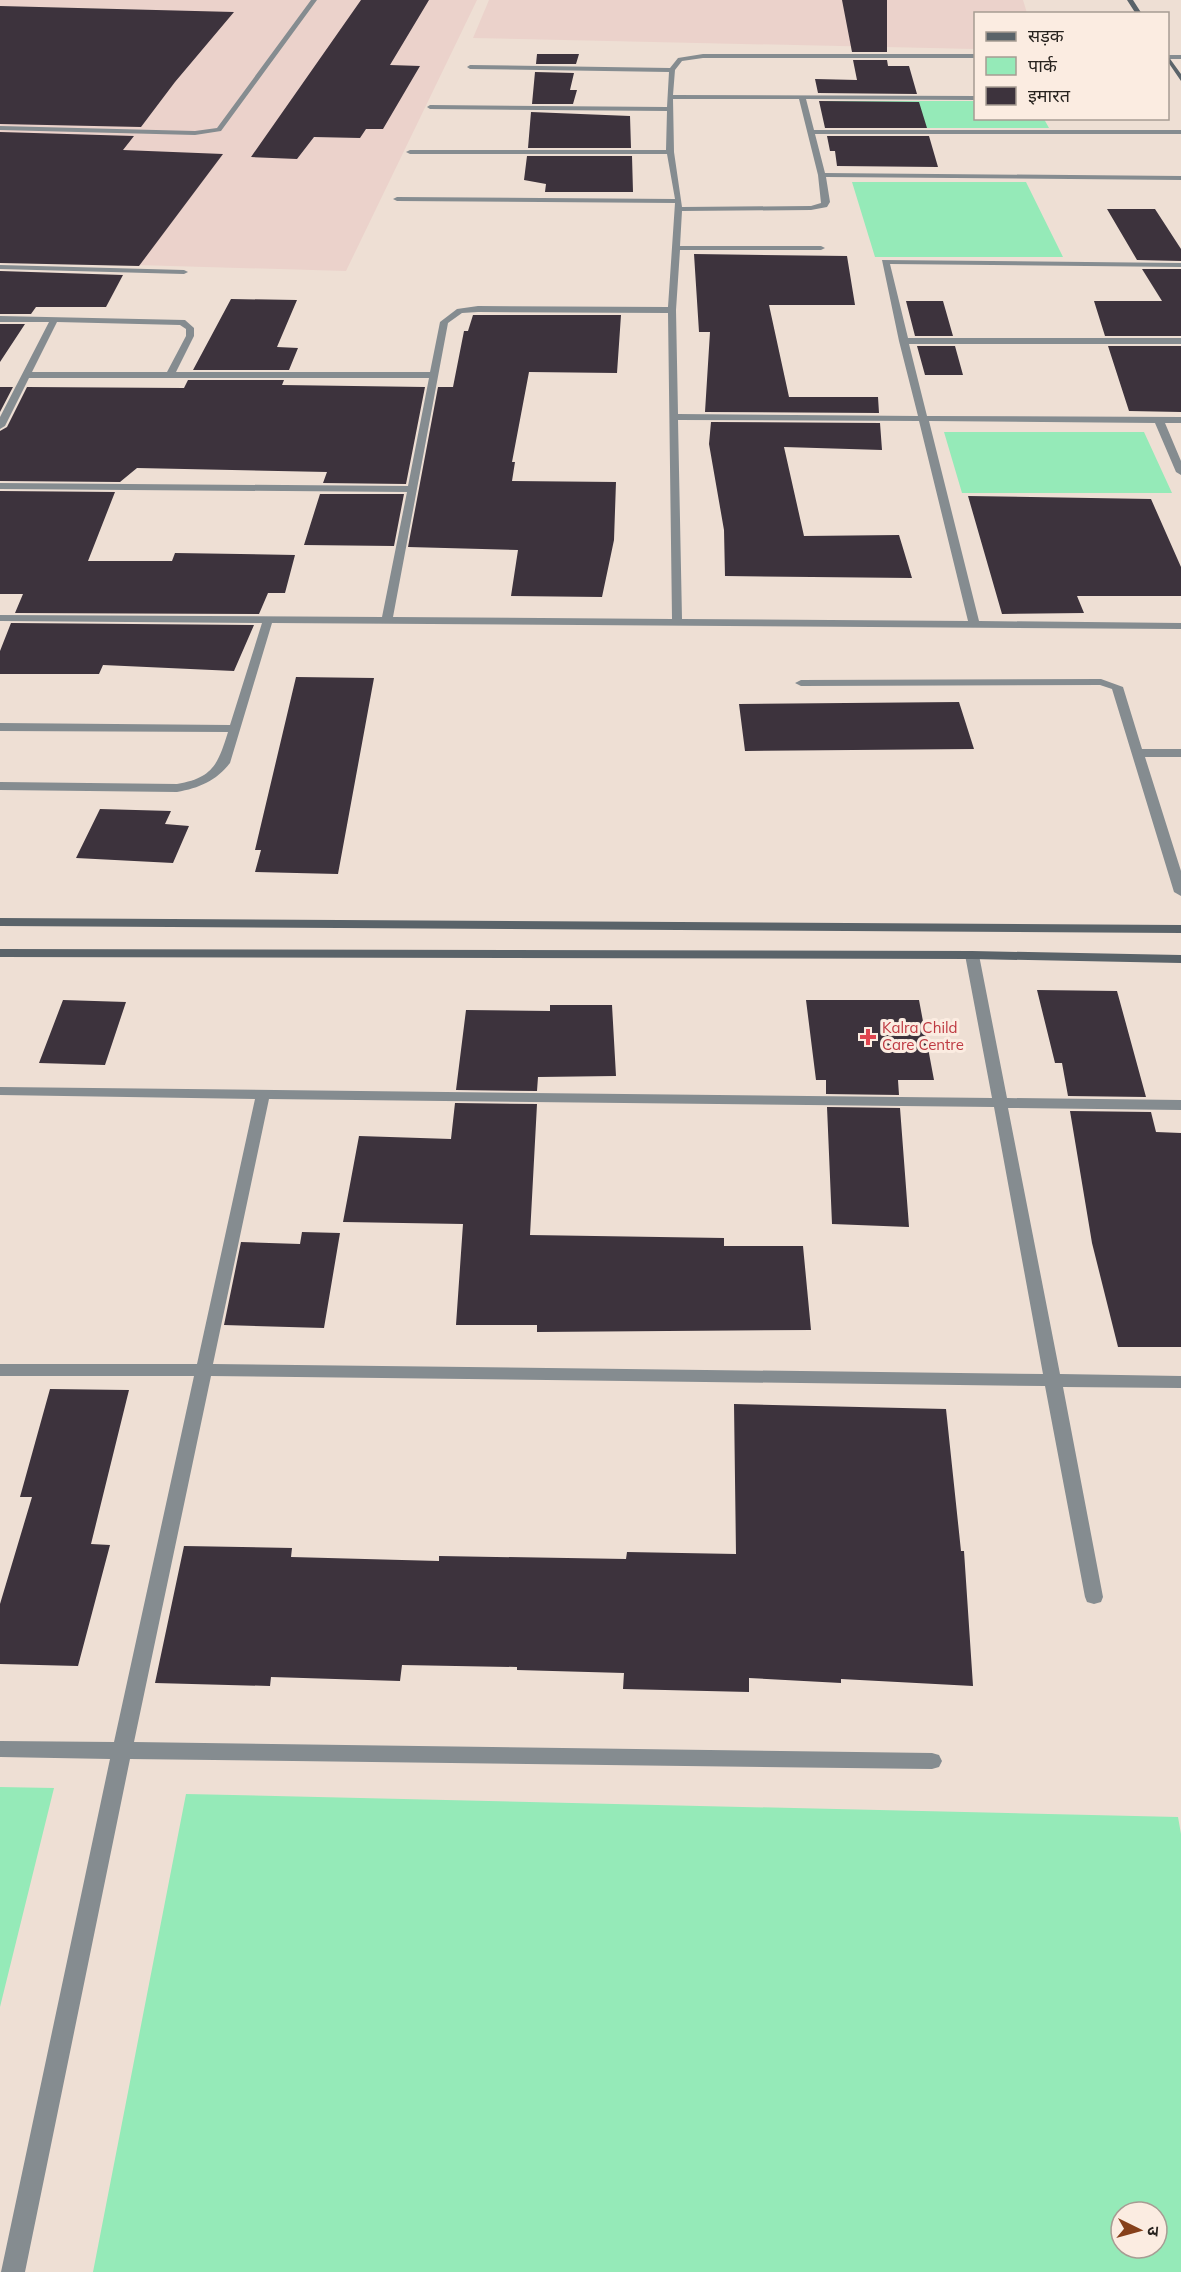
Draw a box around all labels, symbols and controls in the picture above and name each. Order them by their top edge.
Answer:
legend [974,12,1169,120]
text: सड़क [1028,24,1065,47]
text: पार्क [1028,54,1058,77]
text: इमारत [1028,84,1071,107]
place label: Kalra Child Care Centre [882,1018,964,1054]
marker: Kalra Child Care Centre [859,1028,877,1046]
north arrow [1109,2200,1169,2260]
text: उ [1144,2226,1164,2237]

